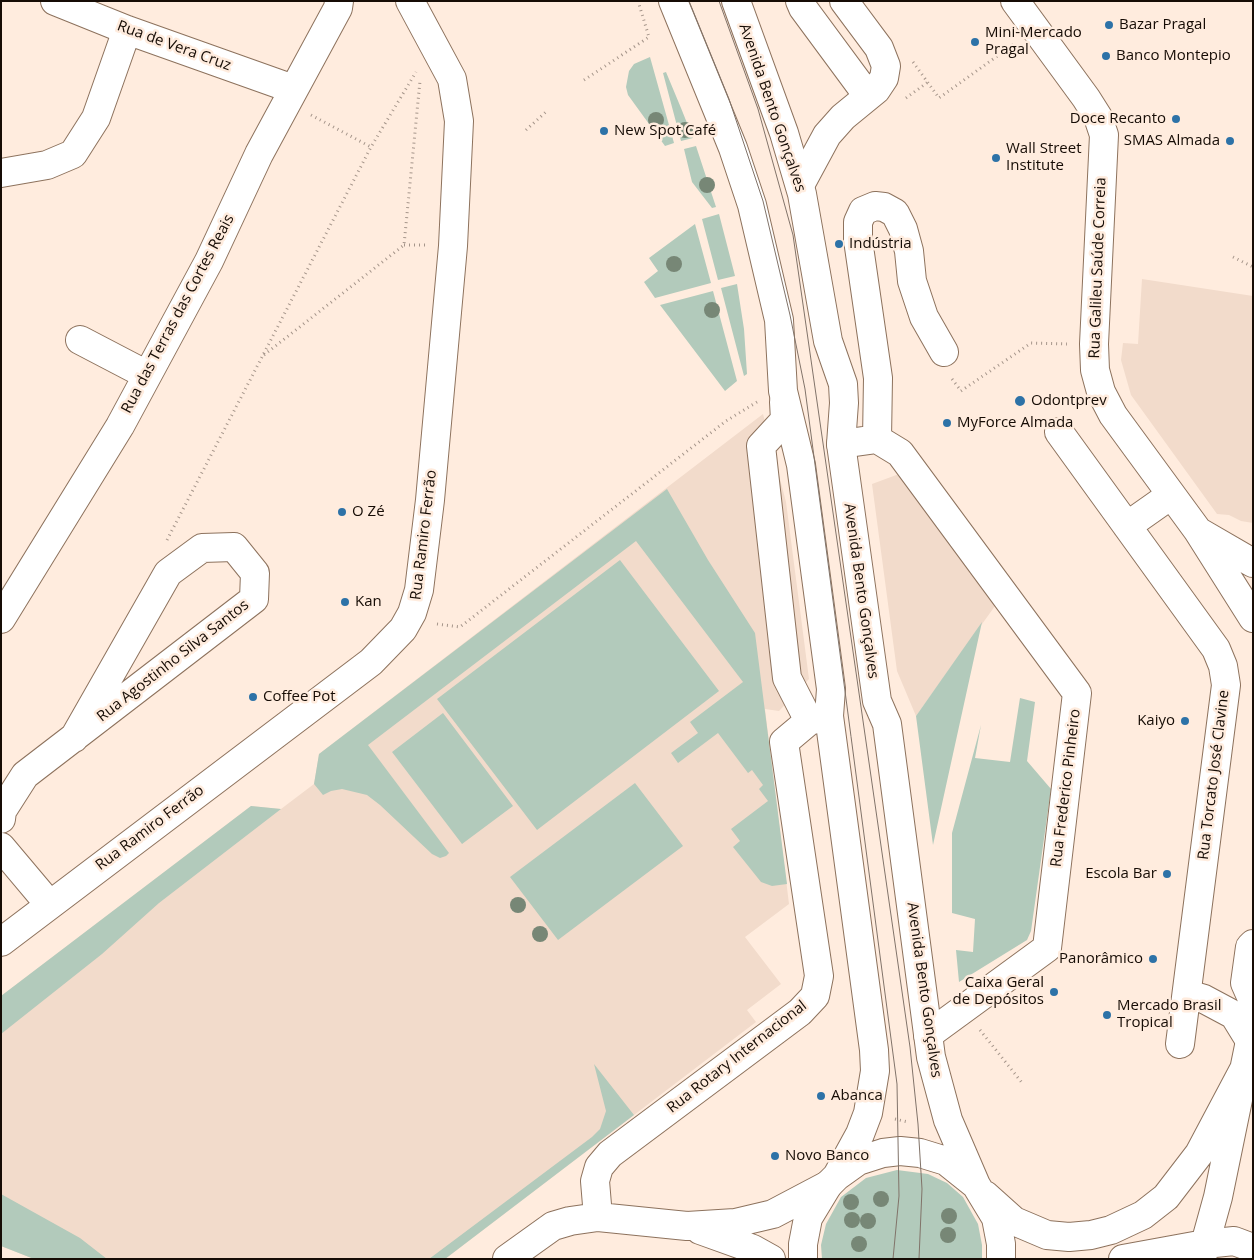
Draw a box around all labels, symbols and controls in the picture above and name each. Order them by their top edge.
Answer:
place label: Bazar Pragal [1119,16,1206,34]
street label: Rua de Vera Cruz [115,17,233,75]
marker: Bazar Pragal [1103,19,1115,31]
street label: Avenida Bento Gonçalves [735,21,809,195]
place label: Mini-Mercado Pragal [985,24,1082,59]
marker: Mini-Mercado Pragal [969,36,981,48]
place label: Banco Montepio [1116,47,1231,65]
marker: Banco Montepio [1100,50,1112,62]
place label: Doce Recanto [1070,110,1166,128]
marker: Doce Recanto [1170,113,1182,125]
place label: New Spot Café [614,122,716,140]
marker: New Spot Café [598,125,610,137]
place label: SMAS Almada [1124,132,1220,150]
marker: SMAS Almada [1224,135,1236,147]
place label: Wall Street Institute [1006,140,1082,175]
marker: Wall Street Institute [990,152,1002,164]
street label: Rua Galileu Saúde Correia [1086,177,1110,359]
street label: Rua das Terras das Cortes Reais [118,212,238,416]
place label: Indústria [849,235,912,253]
marker: Indústria [833,238,845,250]
place label: Odontprev [1031,392,1107,410]
marker: Odontprev [1013,394,1027,408]
place label: MyForce Almada [957,414,1073,432]
marker: MyForce Almada [941,417,953,429]
street label: Rua Ramiro Ferrão [407,469,441,601]
street label: Avenida Bento Gonçalves [840,502,882,680]
place label: O Zé [352,503,385,521]
marker: O Zé [336,506,348,518]
place label: Kan [355,593,382,611]
street label: Rua Agostinho Silva Santos [93,596,253,726]
marker: Kan [339,596,351,608]
place label: Coffee Pot [263,688,336,706]
street label: Rua Torcato José Clavine [1195,689,1233,861]
marker: Coffee Pot [247,691,259,703]
street label: Rua Frederico Pinheiro [1047,708,1085,868]
place label: Kaiyo [1137,712,1175,730]
marker: Kaiyo [1179,715,1191,727]
street label: Rua Ramiro Ferrão [92,781,208,875]
place label: Escola Bar [1085,865,1157,883]
marker: Escola Bar [1161,868,1173,880]
street label: Avenida Bento Gonçalves [903,901,945,1079]
place label: Panorâmico [1059,950,1143,968]
marker: Panorâmico [1147,953,1159,965]
place label: Caixa Geral de Depósitos [953,974,1044,1009]
marker: Caixa Geral de Depósitos [1048,986,1060,998]
street label: Rua Rotary Internacional [664,997,810,1117]
place label: Mercado Brasil Tropical [1117,997,1222,1032]
marker: Mercado Brasil Tropical [1101,1009,1113,1021]
place label: Abanca [831,1087,883,1105]
marker: Abanca [815,1090,827,1102]
place label: Novo Banco [785,1147,869,1165]
marker: Novo Banco [769,1150,781,1162]

